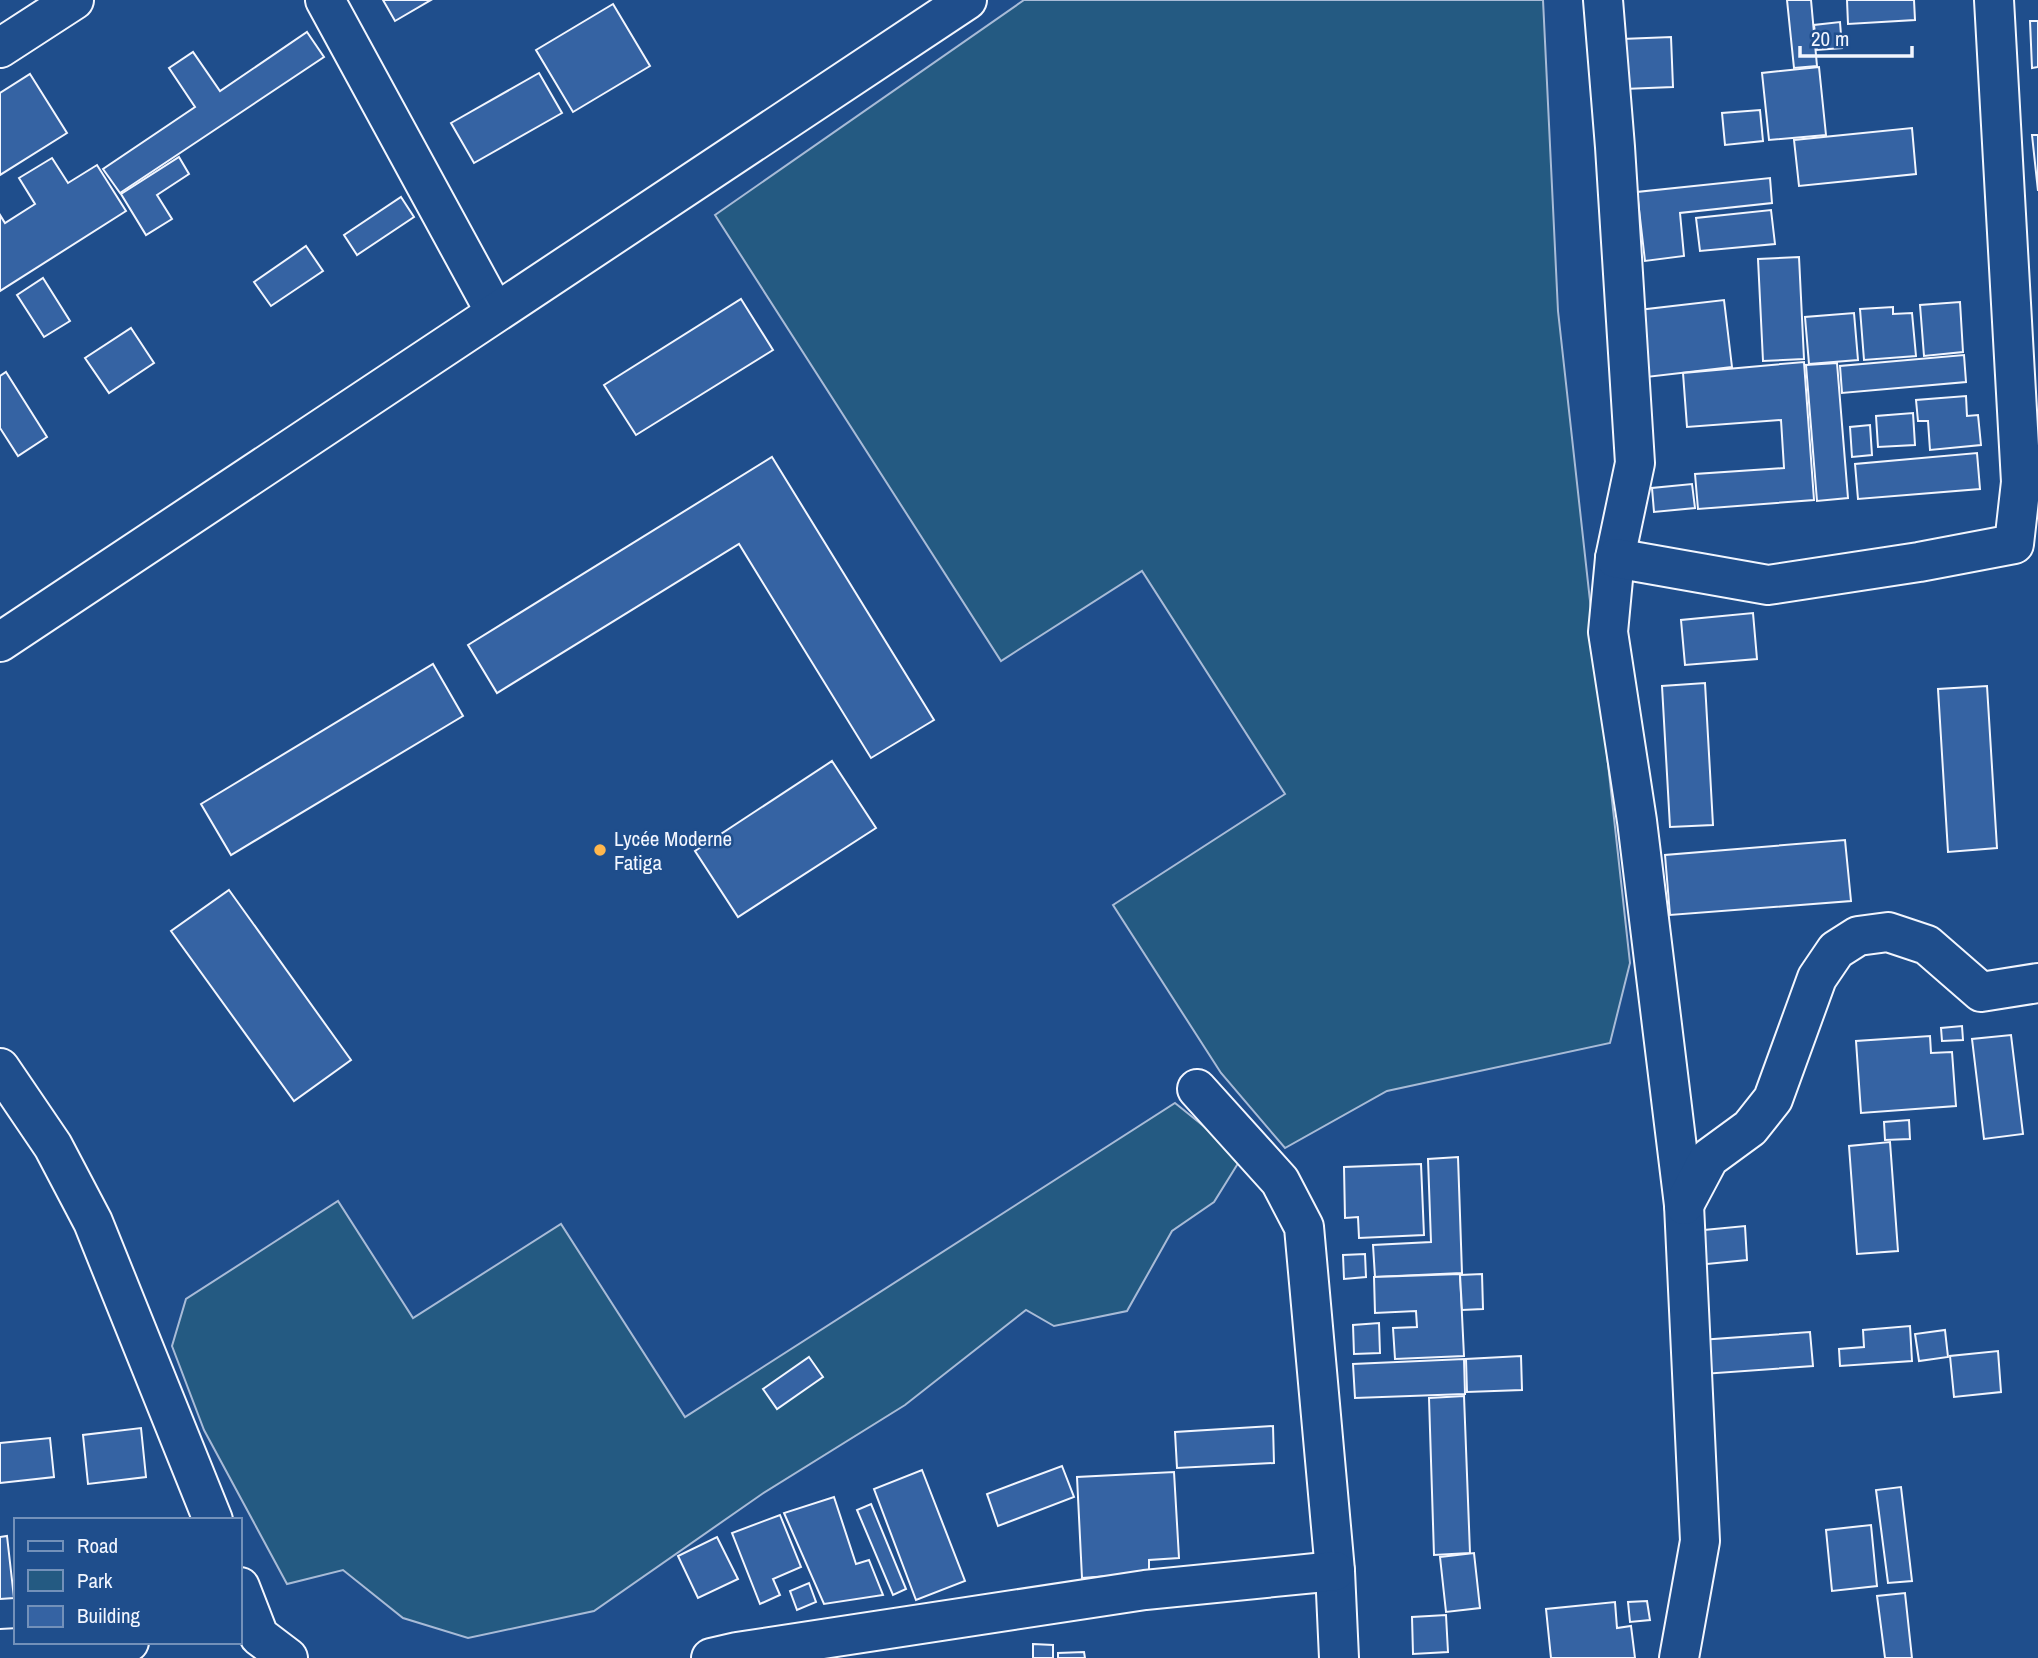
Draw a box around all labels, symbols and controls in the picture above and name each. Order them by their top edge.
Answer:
scale bar [1800,14,1912,58]
text: 20 m [1811,24,1849,53]
place label: Lycée Moderne Fatiga [614,824,732,877]
marker: Lycée Moderne Fatiga [592,842,608,858]
legend [14,1518,242,1644]
text: Road [77,1531,118,1560]
text: Park [77,1566,113,1595]
text: Building [77,1601,141,1630]

